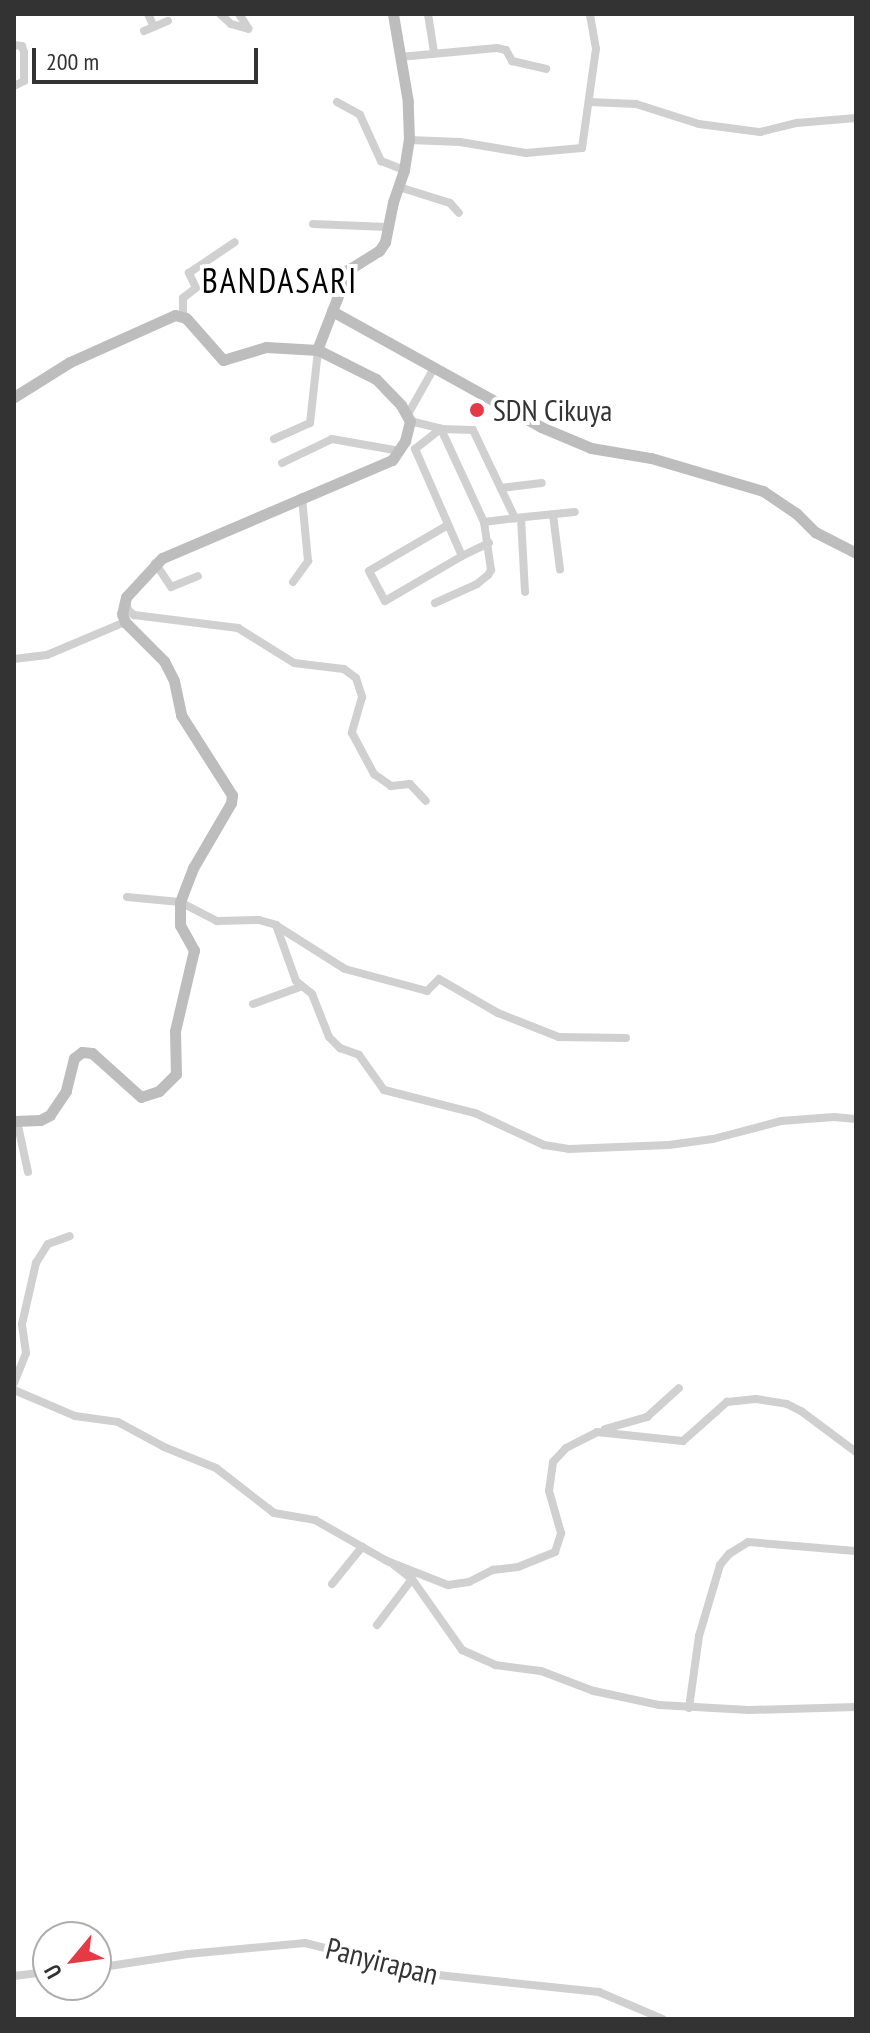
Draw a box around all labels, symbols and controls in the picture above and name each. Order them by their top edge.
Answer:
scale bar [36,32,262,82]
text: 200 m [46,46,99,77]
district label: BANDASARI [202,261,358,301]
place label: SDN Cikuya [493,392,612,428]
marker: SDN Cikuya [468,401,486,419]
north arrow [32,1921,112,2001]
street label: Panyirapan [322,1930,442,1992]
text: U [38,1960,68,1983]

